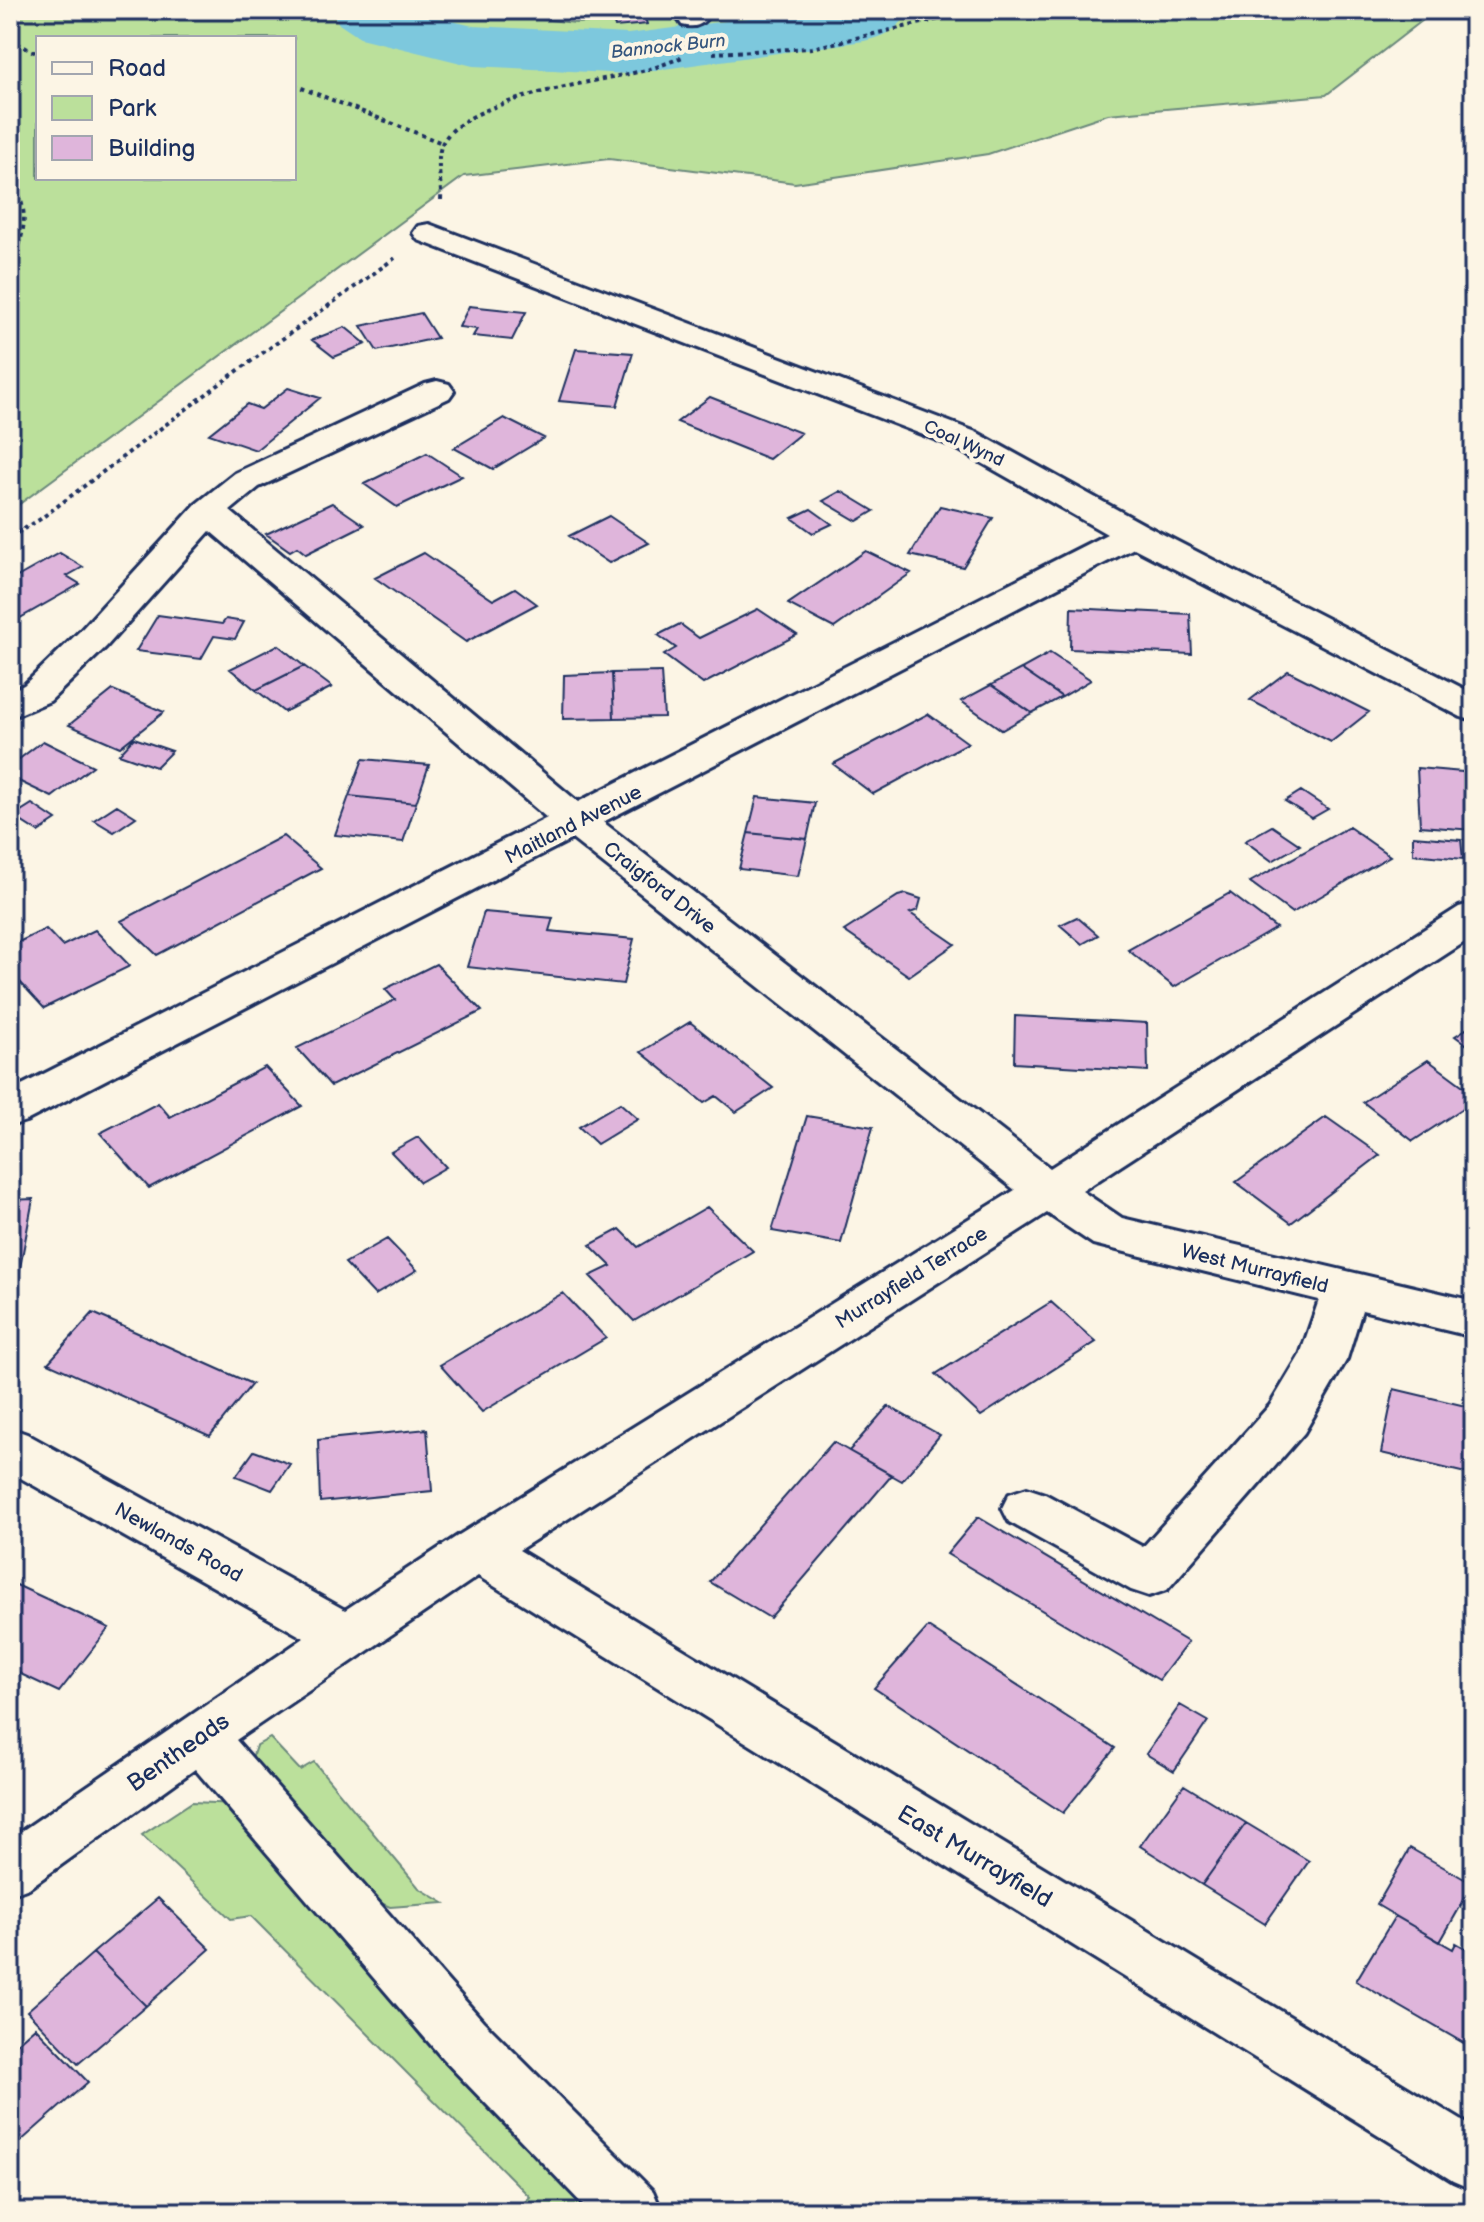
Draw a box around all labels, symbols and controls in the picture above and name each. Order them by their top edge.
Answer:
water label: Bannock Burn [610,30,726,63]
legend [36,36,296,180]
text: Road [108,54,166,83]
text: Park [108,94,156,123]
text: Building [108,134,195,163]
street label: Coal Wynd [920,416,1007,471]
street label: Maitland Avenue [501,780,646,870]
street label: Craigford Drive [598,836,720,939]
street label: Murrayfield Terrace [831,1221,992,1334]
street label: West Murrayfield [1179,1239,1331,1299]
street label: Newlands Road [110,1498,247,1588]
street label: Bentheads [122,1707,235,1798]
street label: East Murrayfield [892,1799,1057,1914]

